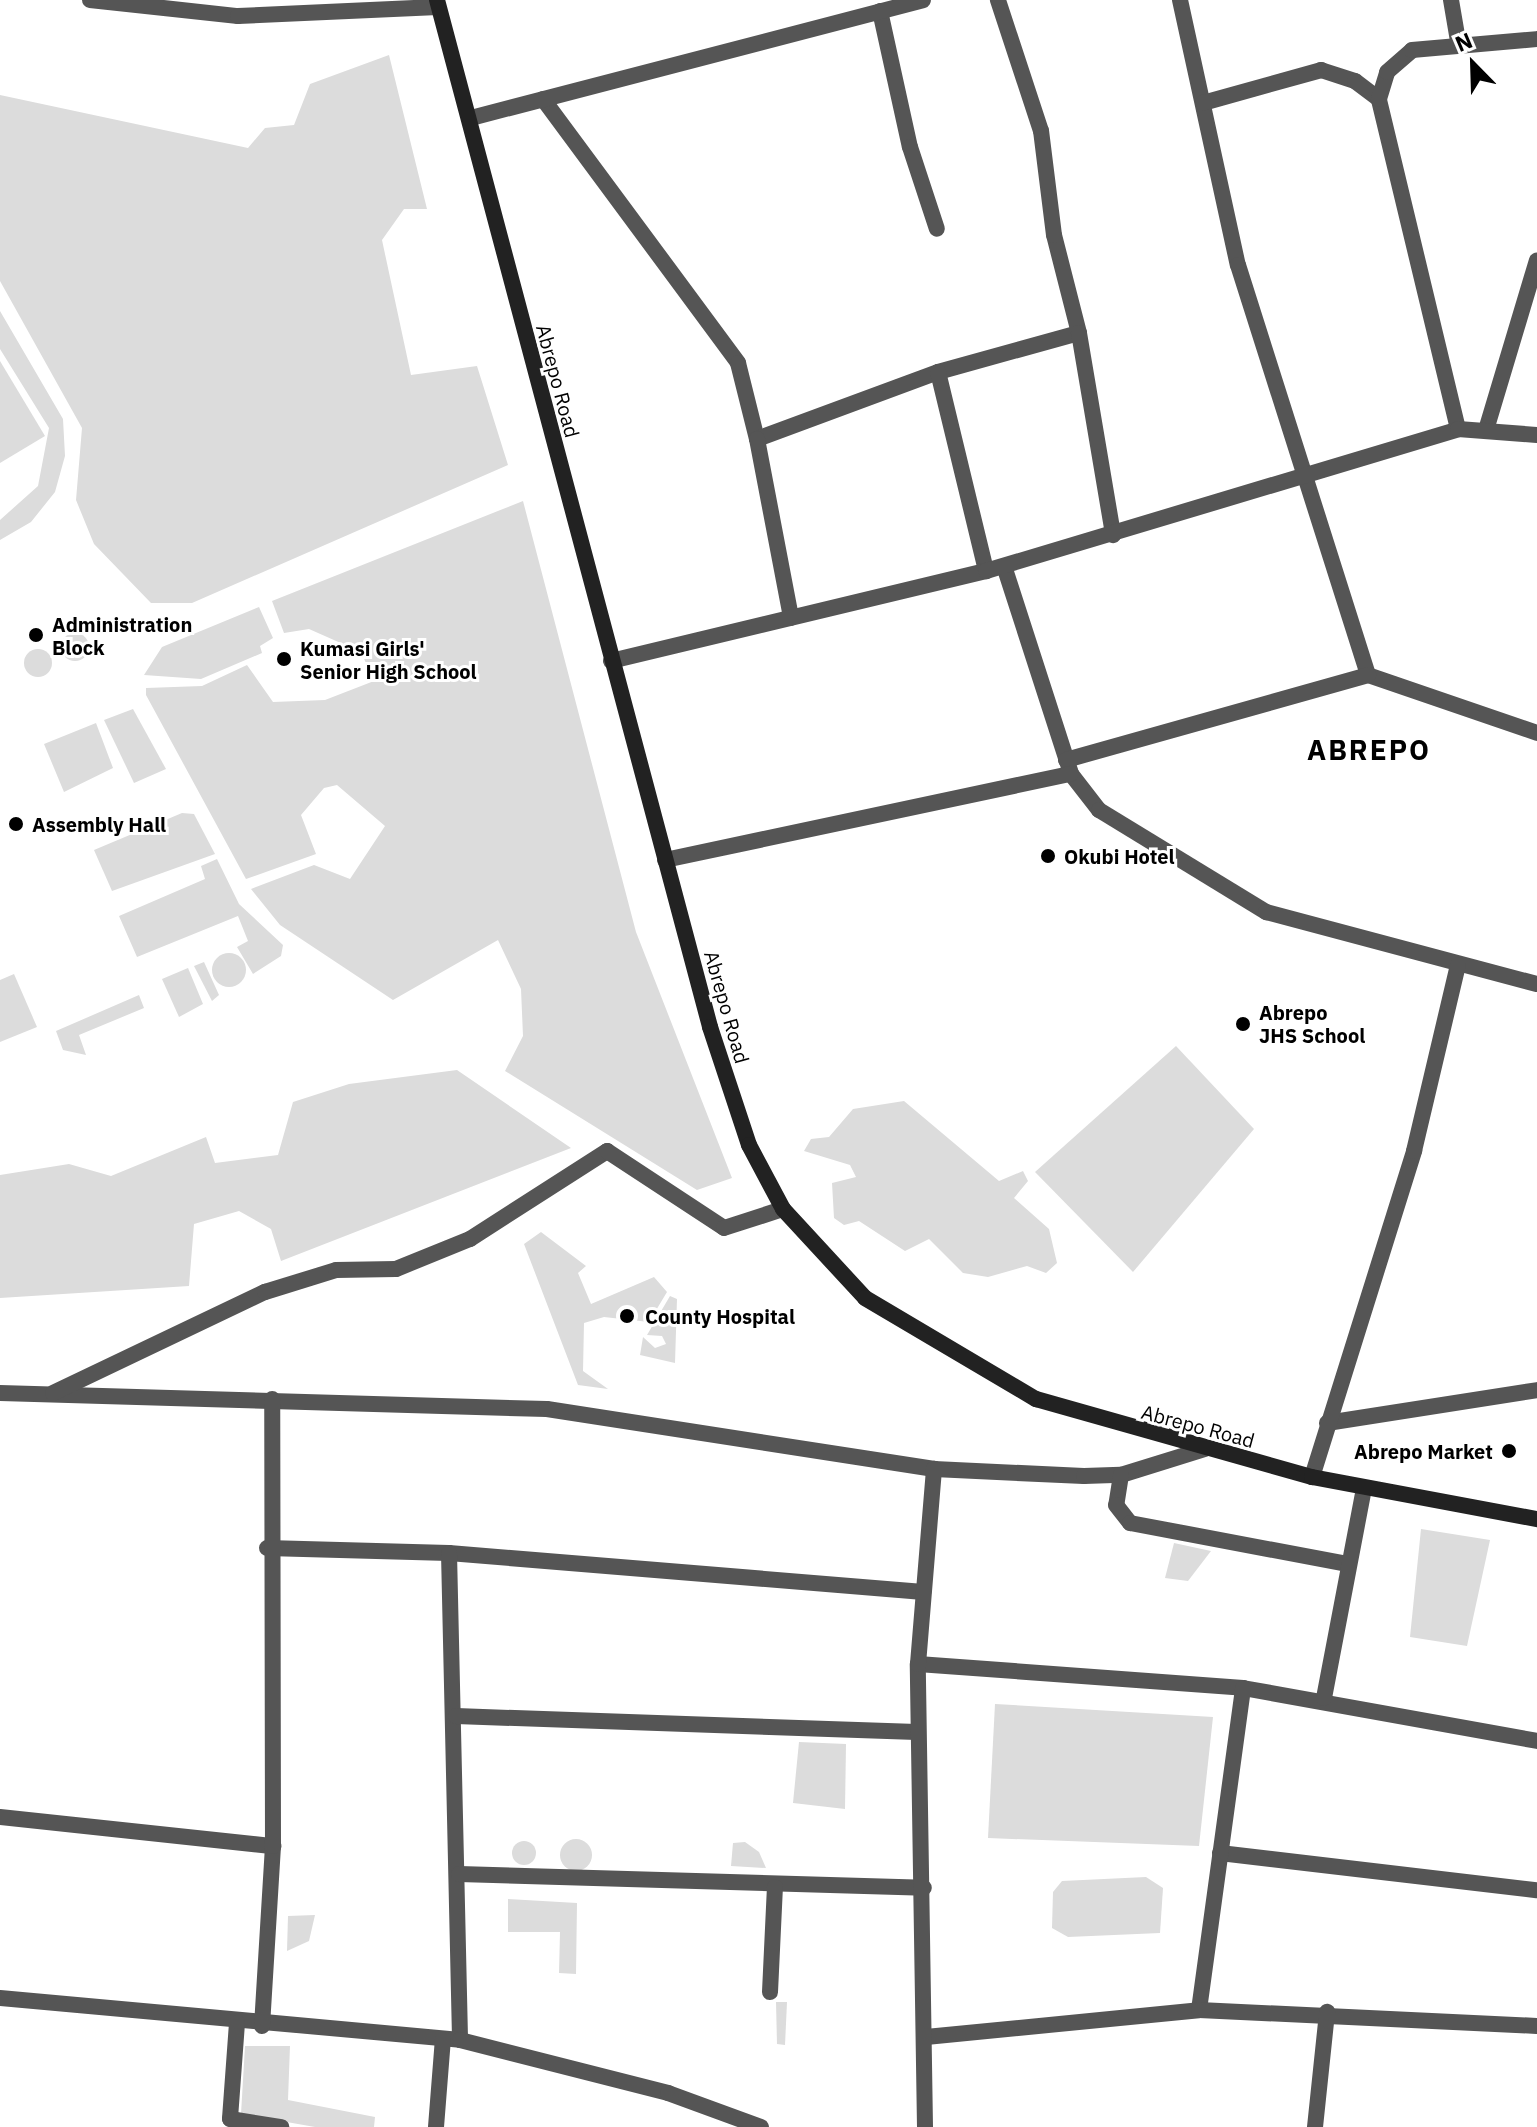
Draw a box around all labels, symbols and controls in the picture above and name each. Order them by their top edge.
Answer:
north arrow [1433,24,1513,104]
text: N [1450,25,1476,58]
street label: Abrepo Road [531,322,585,440]
place label: Administration Block [52,612,192,659]
marker: Administration Block [27,626,45,644]
place label: Kumasi Girls' Senior High School [300,636,477,683]
marker: Kumasi Girls' Senior High School [275,650,293,668]
district label: ABREPO [1307,733,1431,767]
place label: Assembly Hall [32,812,166,836]
marker: Assembly Hall [7,815,25,833]
place label: Okubi Hotel [1064,844,1175,868]
marker: Okubi Hotel [1039,847,1057,865]
street label: Abrepo Road [699,948,755,1066]
place label: Abrepo JHS School [1259,1000,1365,1047]
marker: Abrepo JHS School [1234,1015,1252,1033]
place label: County Hospital [645,1304,795,1328]
marker: County Hospital [616,1305,638,1327]
street label: Abrepo Road [1139,1399,1257,1453]
place label: Abrepo Market [1354,1439,1493,1463]
marker: Abrepo Market [1500,1442,1518,1460]

